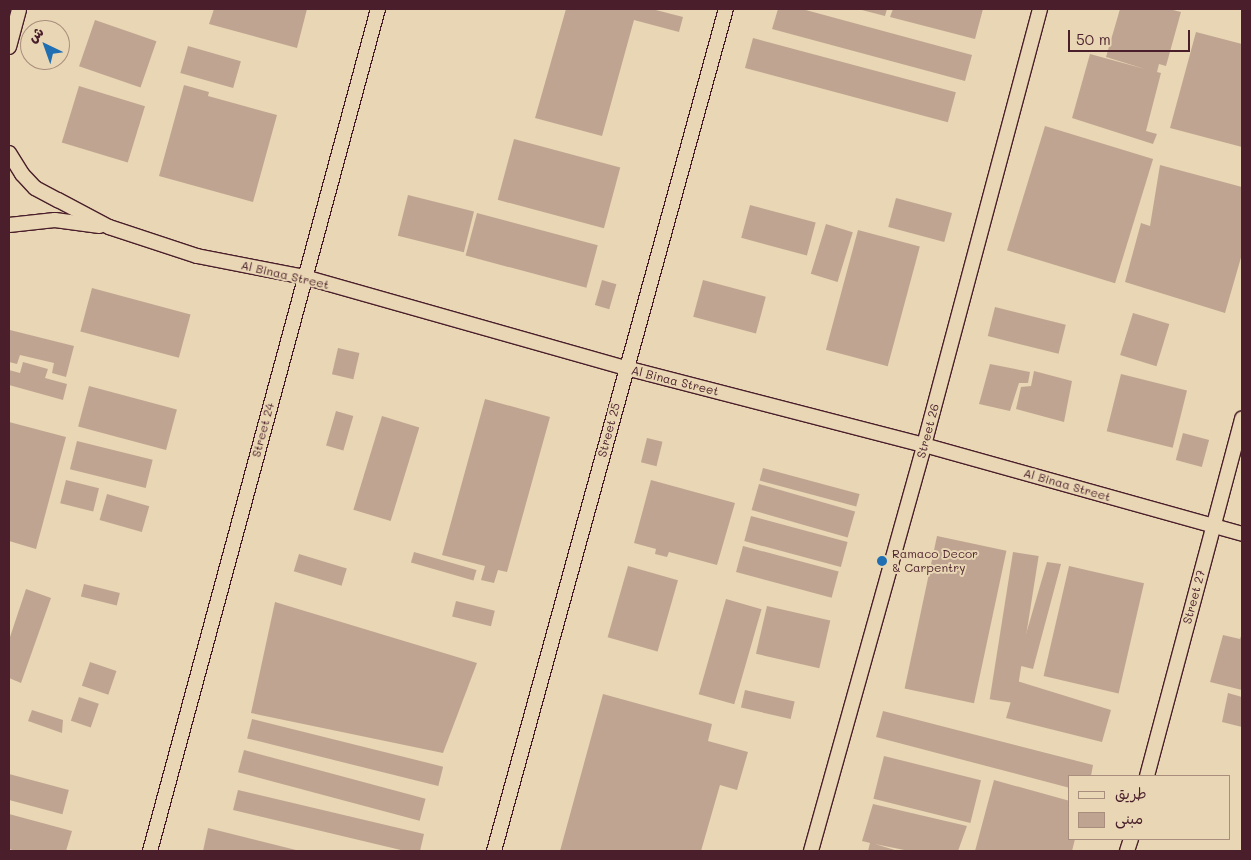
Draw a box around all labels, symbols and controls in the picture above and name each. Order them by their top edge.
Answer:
north arrow [20,20,70,70]
scale bar [1071,20,1194,52]
text: ش [23,22,47,46]
text: 50 m [1076,29,1111,49]
street label: Al Binaa Street [240,258,330,292]
street label: Al Binaa Street [630,363,720,399]
street label: Street 24 [249,401,277,459]
street label: Street 25 [595,401,623,459]
street label: Street 26 [914,402,942,460]
street label: Al Binaa Street [1022,466,1112,504]
place label: Ramaco Decor & Carpentry [892,547,978,575]
marker: Ramaco Decor & Carpentry [876,555,888,567]
street label: Street 27 [1180,568,1208,626]
legend [1068,775,1231,840]
text: طريق [1115,783,1147,803]
text: مبنى [1115,808,1143,828]

